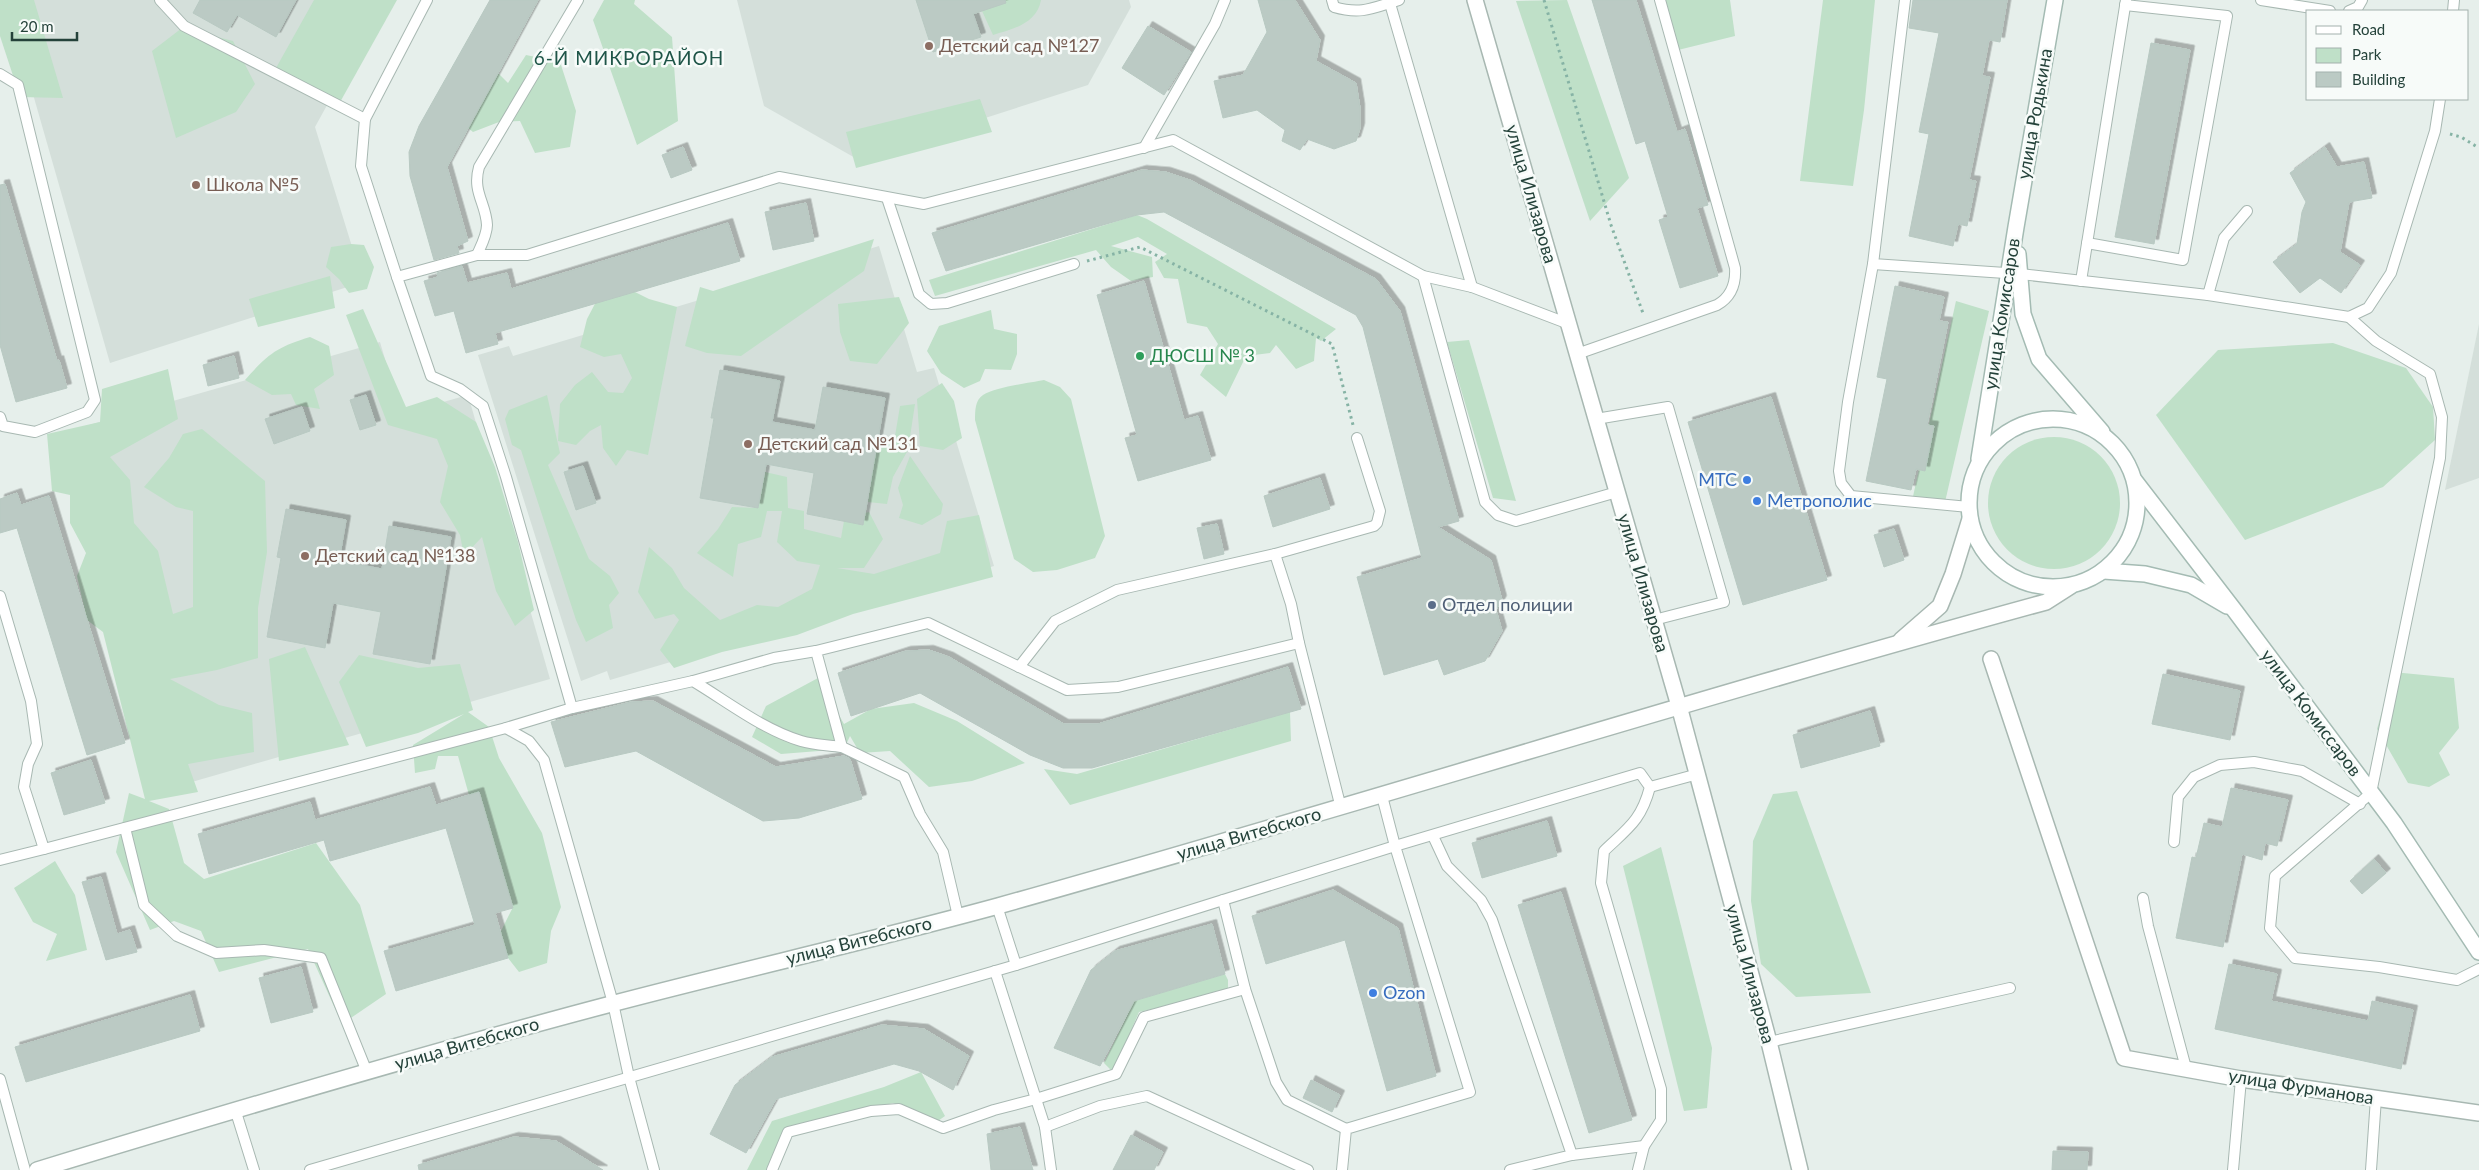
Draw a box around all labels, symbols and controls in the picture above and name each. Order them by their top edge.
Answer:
scale bar [12,10,78,42]
legend [2306,10,2469,100]
text: 20 m [20,17,54,35]
text: Road [2352,20,2385,38]
place label: Детский сад №127 [939,34,1099,56]
marker: Детский сад №127 [923,40,935,52]
text: Park [2352,45,2382,63]
district label: 6-Й МИКРОРАЙОН [534,46,724,69]
street label: улица Родькина [2012,47,2056,181]
text: Building [2352,70,2405,88]
street label: улица Илизарова [1502,122,1562,266]
place label: Школа №5 [206,173,300,195]
marker: Школа №5 [190,179,202,191]
street label: улица Комиссаров [1978,236,2024,391]
place label: ДЮСШ № 3 [1150,344,1255,366]
marker: ДЮСШ № 3 [1134,350,1146,362]
place label: Детский сад №131 [758,432,918,454]
marker: Детский сад №131 [742,438,754,450]
place label: МТС [1698,468,1737,490]
marker: МТС [1741,474,1753,486]
place label: Метрополис [1767,489,1872,511]
marker: Метрополис [1751,495,1763,507]
street label: улица Илизарова [1614,511,1674,655]
place label: Детский сад №138 [315,544,475,566]
marker: Детский сад №138 [299,550,311,562]
place label: Отдел полиции [1442,593,1573,615]
marker: Отдел полиции [1426,599,1438,611]
street label: улица Комиссаров [2257,644,2367,780]
street label: улица Витебского [1174,802,1324,864]
street label: улица Илизарова [1722,902,1780,1046]
street label: улица Витебского [784,911,934,969]
place label: Ozon [1383,981,1425,1003]
marker: Ozon [1367,987,1379,999]
street label: улица Витебского [392,1012,542,1074]
street label: улица Фурманова [2227,1064,2376,1108]

